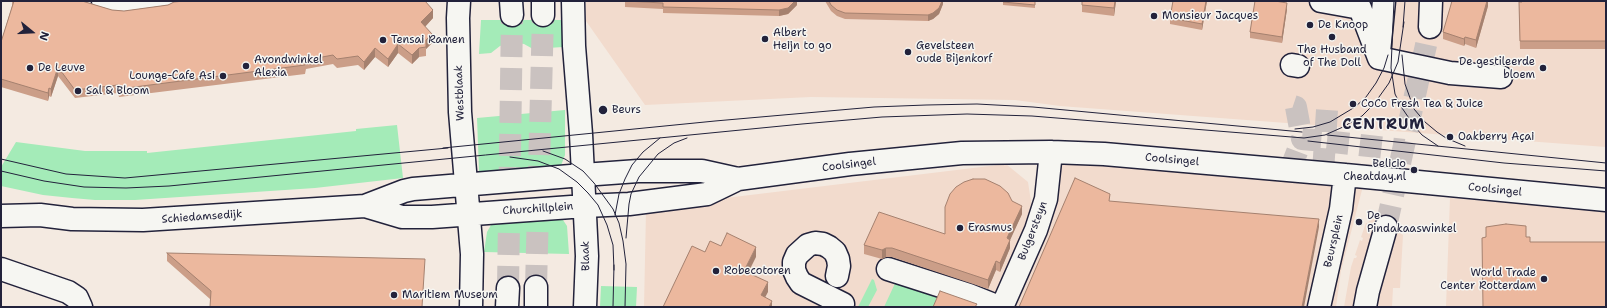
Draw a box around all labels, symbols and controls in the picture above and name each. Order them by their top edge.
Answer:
place label: Monsieur Jacques [1162,9,1258,23]
marker: Monsieur Jacques [1149,11,1159,21]
north arrow [12,12,52,52]
place label: De Knoop [1318,18,1368,32]
marker: De Knoop [1305,20,1315,30]
place label: Albert Heijn to go [773,26,832,52]
text: N [35,29,52,42]
marker: The Husband of The Doll [1327,32,1337,42]
place label: Tensai Ramen [391,33,465,47]
marker: Albert Heijn to go [760,34,770,44]
marker: Tensai Ramen [378,35,388,45]
place label: Gevelsteen oude Bijenkorf [916,39,992,65]
place label: The Husband of The Doll [1297,43,1367,69]
marker: Gevelsteen oude Bijenkorf [903,47,913,57]
place label: Avondwinkel Alexia [254,53,322,79]
place label: De gestileerde bloem [1459,55,1535,81]
place label: De Leuve [38,61,85,75]
marker: Avondwinkel Alexia [241,61,251,71]
marker: De Leuve [25,63,35,73]
marker: De gestileerde bloem [1538,63,1548,73]
street label: Westblaak [452,65,468,121]
place label: Lounge-Cafe Asi [129,69,215,83]
marker: Lounge-Cafe Asi [218,71,228,81]
place label: Sal & Bloom [86,84,149,98]
marker: Sal & Bloom [73,86,83,96]
place label: CoCo Fresh Tea & Juice [1361,97,1483,111]
marker: CoCo Fresh Tea & Juice [1348,99,1358,109]
place label: Beurs [612,103,641,117]
marker: Beurs [597,104,609,116]
district label: CENTRUM [1342,116,1426,134]
place label: Oakberry Açai [1458,130,1534,144]
marker: Oakberry Açai [1445,132,1455,142]
street label: Coolsingel [1144,151,1200,169]
street label: Coolsingel [821,155,877,175]
place label: Belicio Cheatday.nl [1343,157,1406,183]
marker: Belicio Cheatday.nl [1409,165,1419,175]
street label: Coolsingel [1467,181,1523,199]
street label: Churchillplein [502,200,574,218]
street label: Bulgersteyn [1016,200,1050,262]
street label: Schiedamsedijk [161,208,243,226]
place label: De Pindakaaswinkel [1367,209,1456,235]
street label: Beursplein [1322,213,1346,269]
marker: De Pindakaaswinkel [1354,217,1364,227]
place label: Erasmus [968,221,1012,235]
marker: Erasmus [955,223,965,233]
street label: Blaak [579,241,593,271]
place label: Robecotoren [724,264,791,278]
marker: Robecotoren [711,266,721,276]
place label: World Trade Center Rotterdam [1440,266,1536,292]
marker: World Trade Center Rotterdam [1539,274,1549,284]
place label: Maritiem Museum [402,288,498,302]
marker: Maritiem Museum [389,290,399,300]

